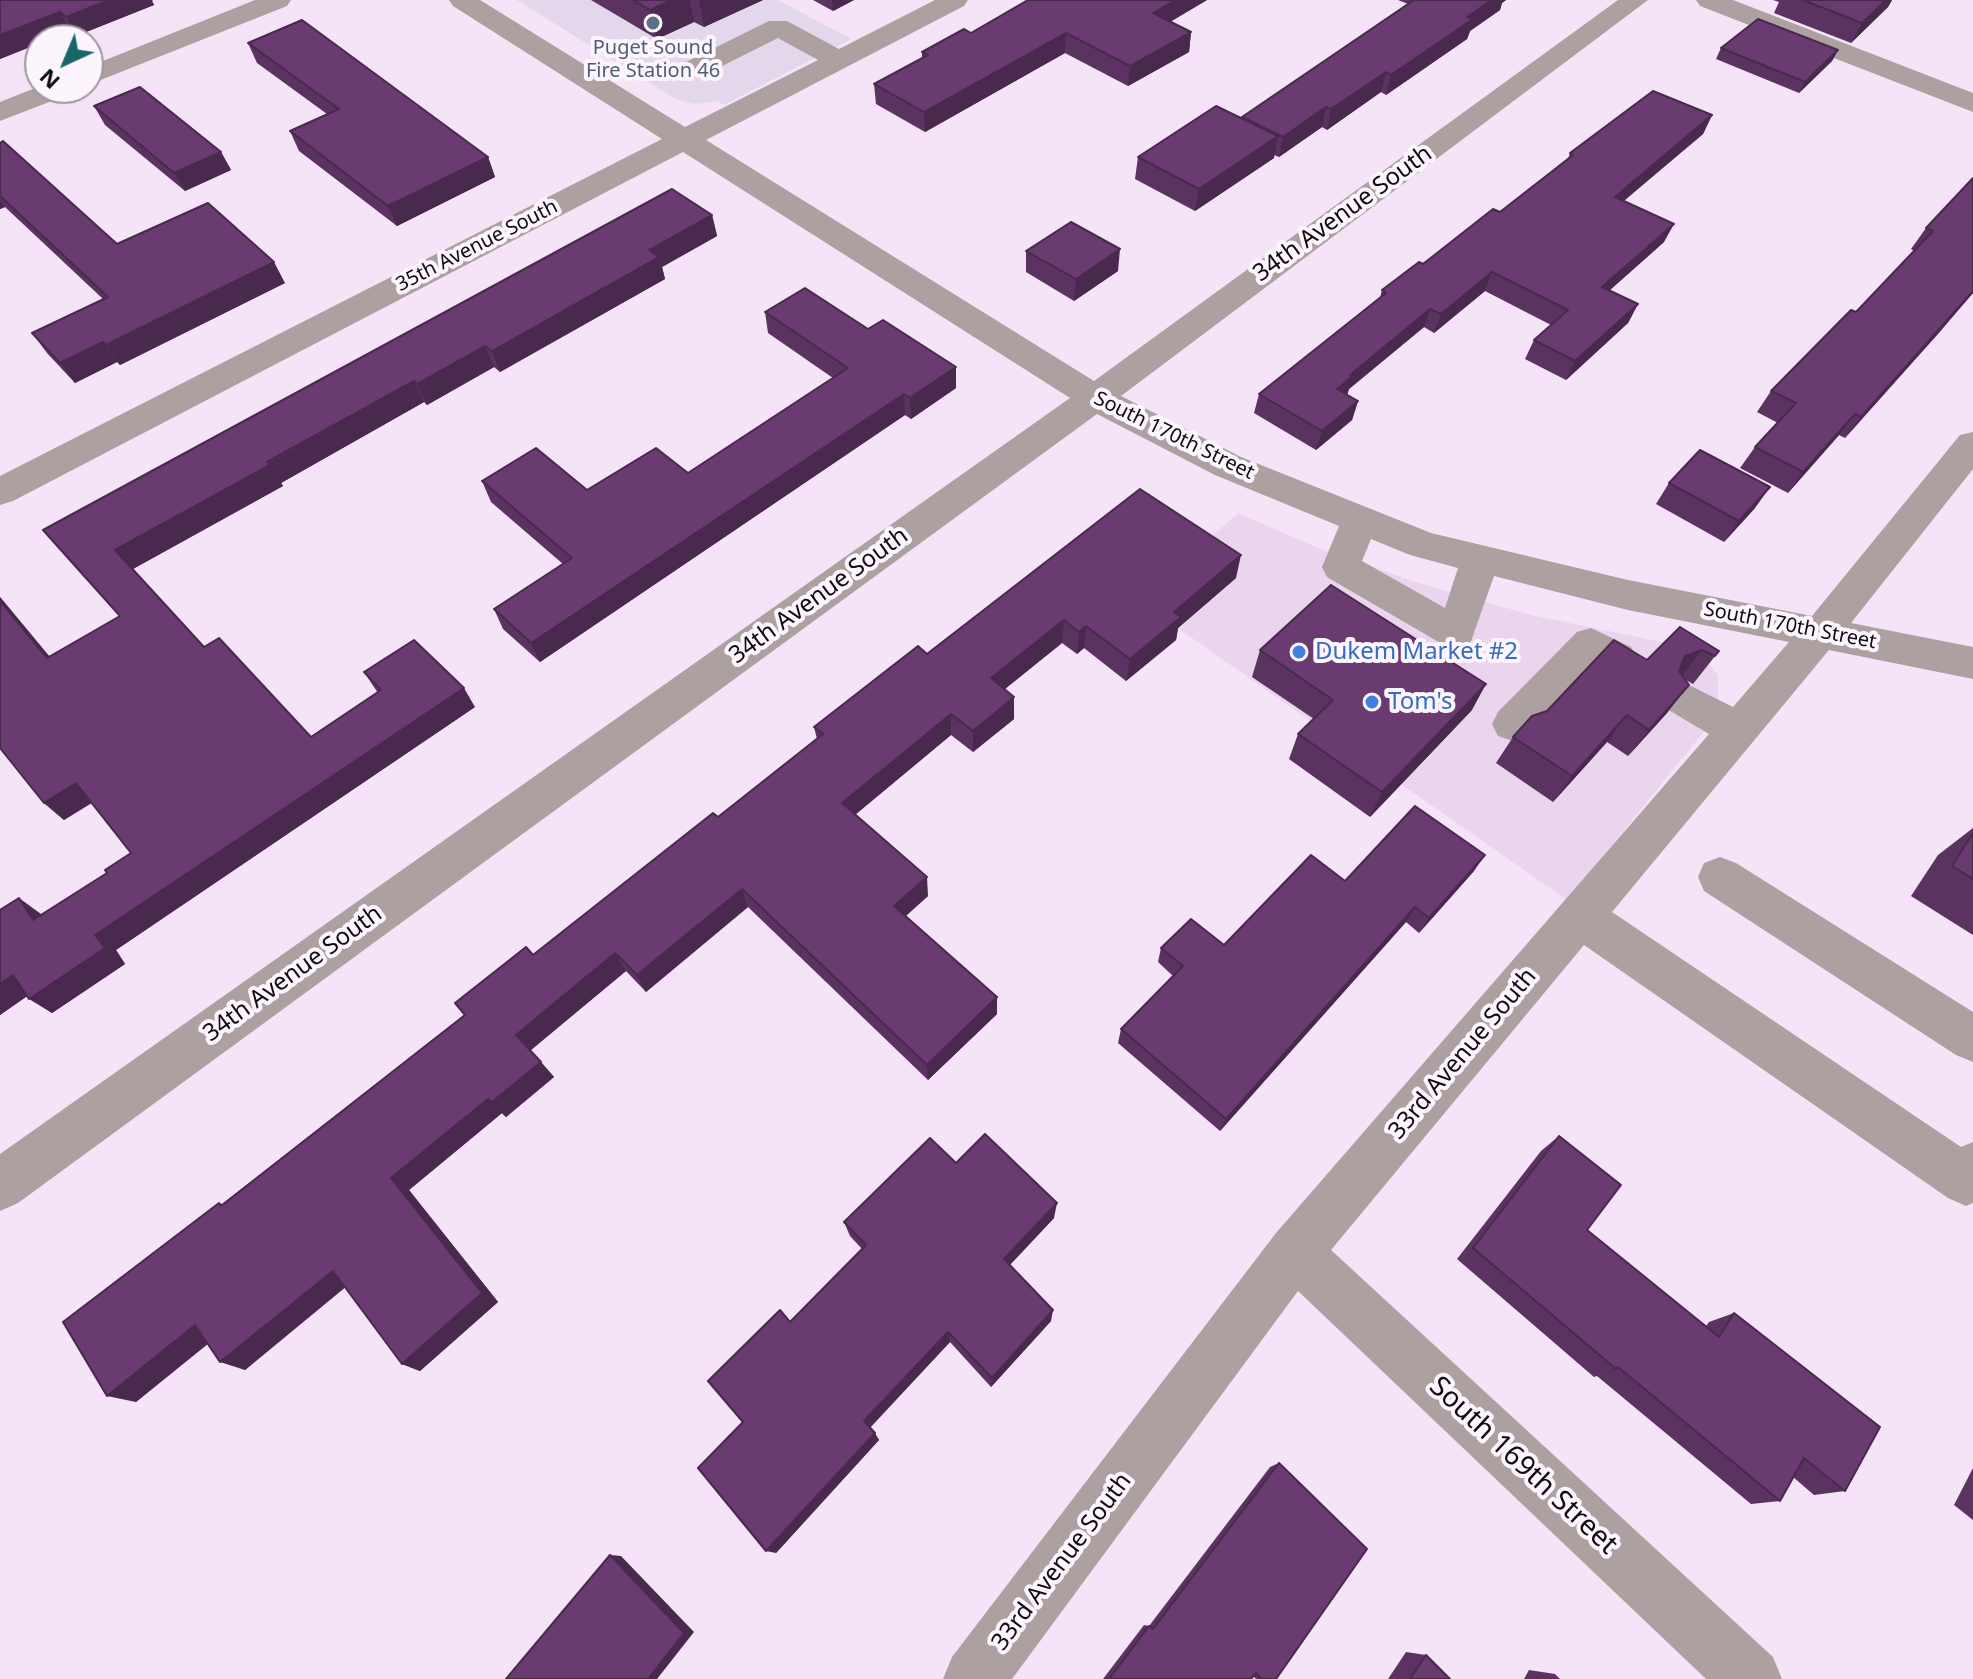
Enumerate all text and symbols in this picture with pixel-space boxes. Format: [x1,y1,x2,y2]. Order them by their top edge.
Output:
marker: Puget Sound Fire Station 46 [644,14,662,32]
north arrow [24,24,104,104]
place label: Puget Sound Fire Station 46 [586,36,720,83]
text: N [32,63,66,97]
street label: 34th Avenue South [1248,140,1438,288]
street label: 35th Avenue South [392,195,562,297]
street label: South 170th Street [1090,387,1258,485]
street label: 34th Avenue South [724,522,914,670]
street label: South 170th Street [1702,598,1878,654]
place label: Dukem Market #2 [1315,638,1518,666]
marker: Dukem Market #2 [1290,643,1308,661]
place label: Tom's [1388,688,1453,716]
marker: Tom's [1363,693,1381,711]
street label: 34th Avenue South [198,900,388,1048]
street label: 33rd Avenue South [1383,963,1543,1145]
street label: South 169th Street [1422,1370,1624,1562]
street label: 33rd Avenue South [986,1468,1138,1656]

